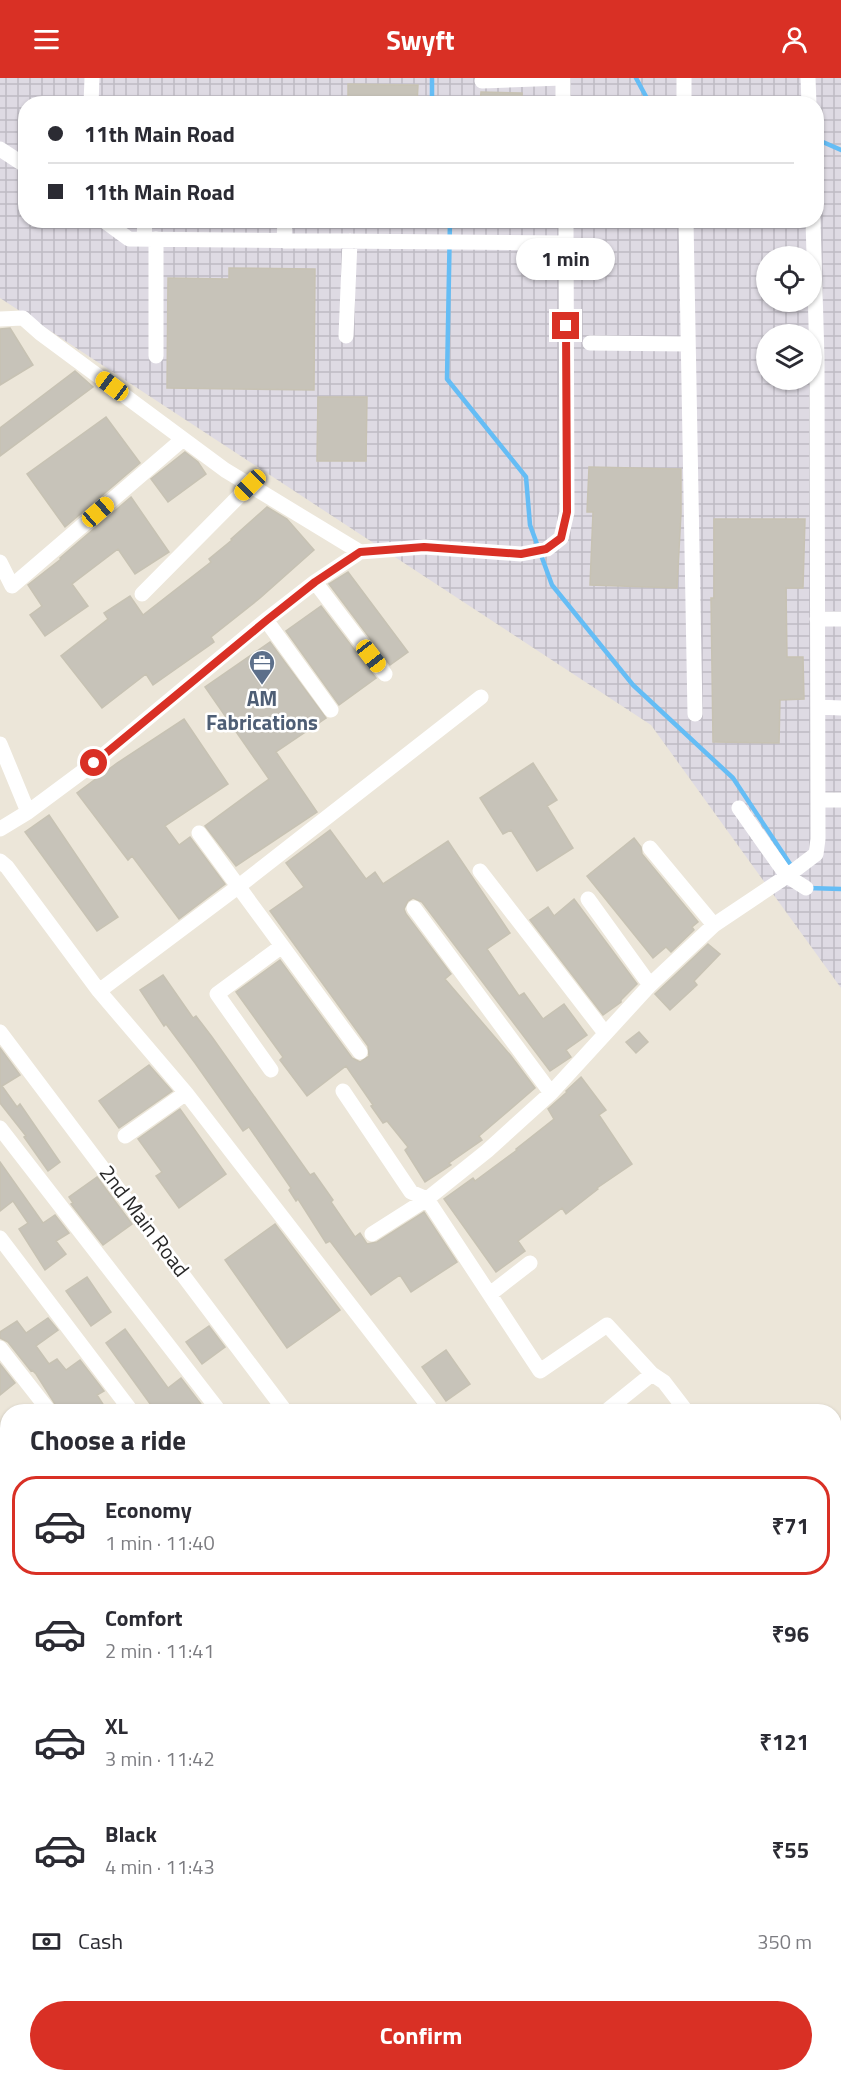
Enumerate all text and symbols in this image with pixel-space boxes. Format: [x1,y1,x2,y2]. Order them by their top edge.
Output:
text: Swyft [386,19,455,60]
icon: menu [30,23,63,56]
icon: person [778,23,811,56]
text: 11th Main Road [84,117,235,151]
text: 11th Main Road [84,175,235,209]
callout: 1 min [516,239,616,281]
text: 1 min [541,243,590,274]
map controls [756,246,822,390]
button: locate [756,246,822,312]
route end [552,312,579,339]
button: layers [756,324,822,390]
car [92,368,132,404]
car [231,466,269,504]
car [79,493,117,531]
car [353,636,389,676]
office icon: AM Fabrications [247,648,277,686]
place label: AM Fabrications [206,682,318,738]
route start [80,749,107,776]
street label: 2nd Main Road [92,1158,198,1283]
text: Choose a ride [30,1419,186,1460]
text: Economy [105,1493,192,1527]
icon: car [33,1499,87,1553]
text: ₹71 [772,1509,809,1543]
text: 1 min · 11:40 [105,1527,215,1558]
text: Comfort [105,1601,183,1635]
icon: car [33,1607,87,1661]
text: ₹96 [772,1617,809,1651]
text: 2 min · 11:41 [105,1635,215,1666]
text: XL [105,1709,128,1743]
icon: car [33,1715,87,1769]
text: ₹121 [759,1725,809,1759]
text: 3 min · 11:42 [105,1743,215,1774]
text: Black [105,1817,157,1851]
icon: car [33,1823,87,1877]
text: ₹55 [772,1833,809,1867]
text: 4 min · 11:43 [105,1851,215,1882]
text: Cash [78,1924,123,1958]
icon: cash [30,1925,63,1958]
text: 350 m [757,1926,812,1957]
button: Confirm [30,2001,812,2070]

